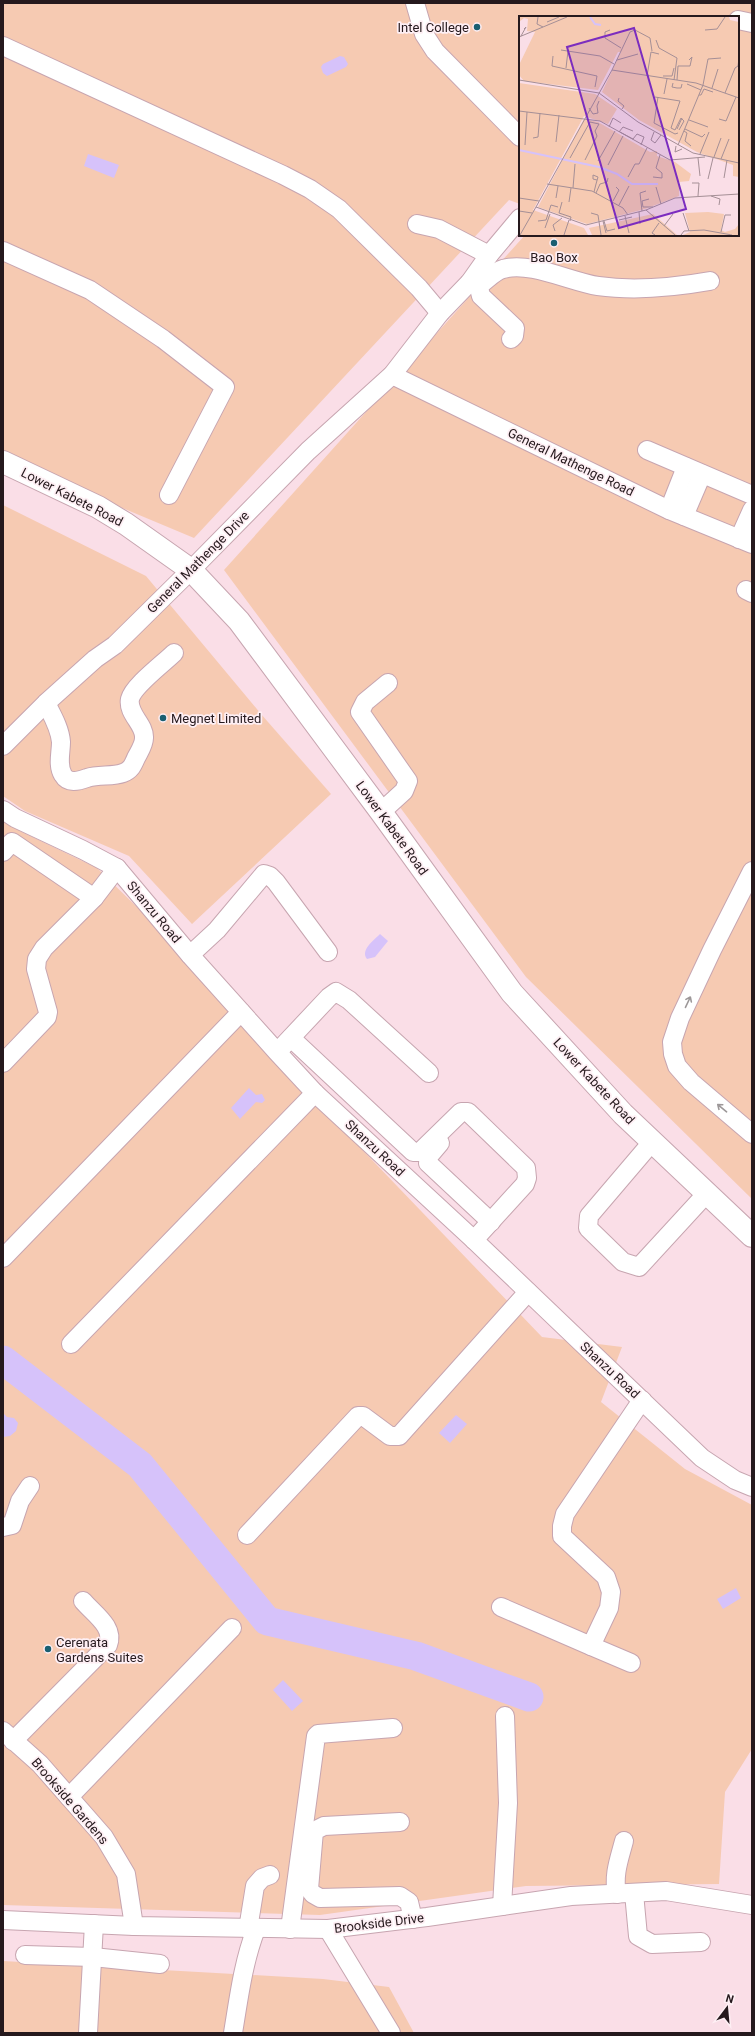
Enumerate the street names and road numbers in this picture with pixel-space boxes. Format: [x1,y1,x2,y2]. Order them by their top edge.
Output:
street label: General Mathenge Road [505,425,637,499]
street label: Lower Kabete Road [19,465,125,529]
street label: General Mathenge Drive [144,508,252,616]
street label: Lower Kabete Road [353,778,431,878]
street label: Shanzu Road [124,878,184,946]
street label: Lower Kabete Road [550,1035,638,1127]
street label: Shanzu Road [342,1117,408,1179]
street label: Shanzu Road [577,1339,643,1401]
street label: Brookside Gardens [28,1755,112,1847]
street label: Brookside Drive [333,1910,425,1936]

